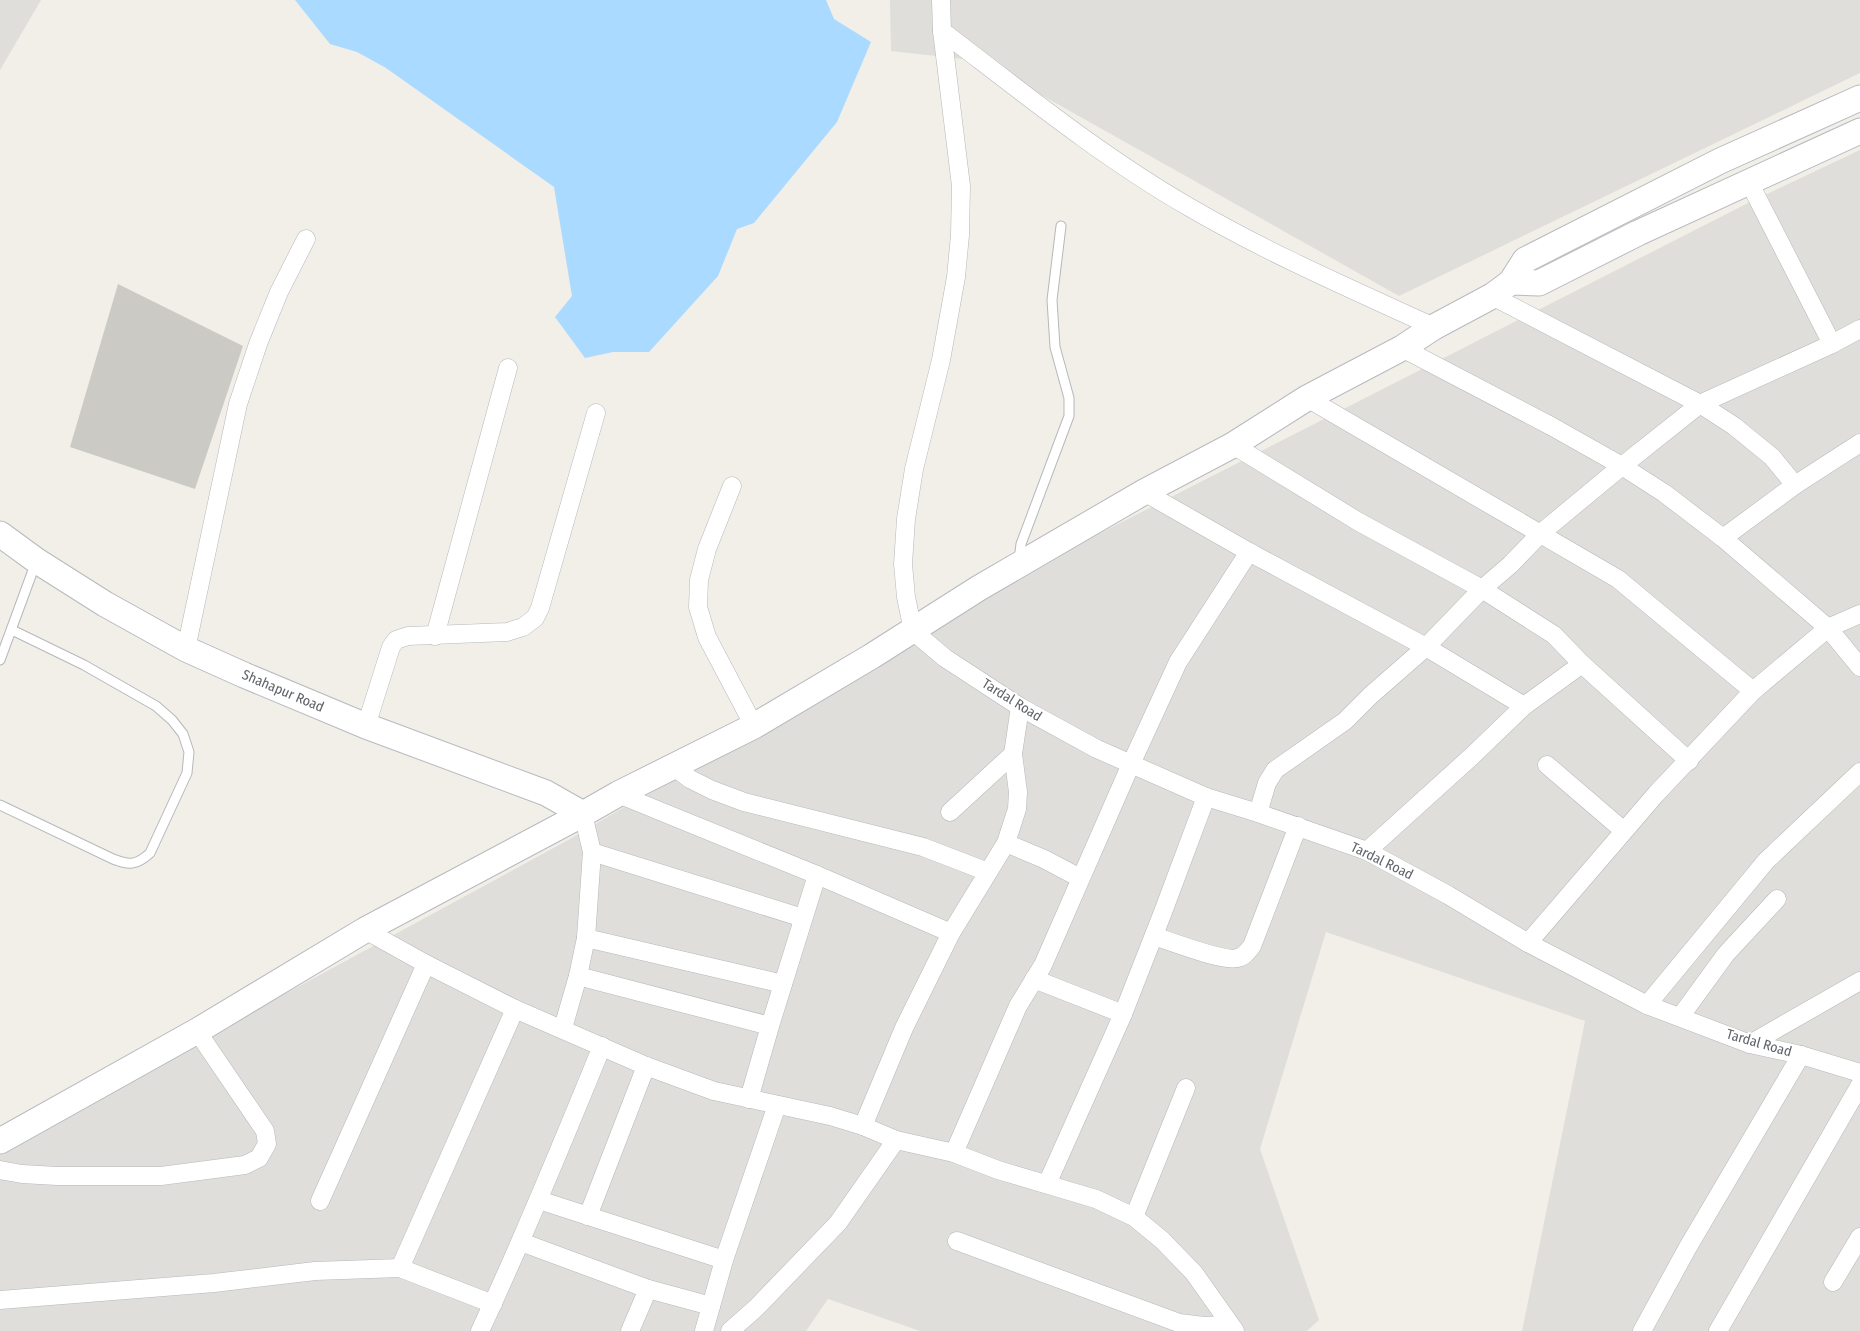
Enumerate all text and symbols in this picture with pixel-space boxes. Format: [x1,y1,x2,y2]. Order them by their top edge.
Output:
street label: Shahapur Road [239,666,327,716]
street label: Tardal Road [979,675,1045,725]
street label: Tardal Road [1348,839,1416,883]
street label: Tardal Road [1724,1026,1794,1060]

